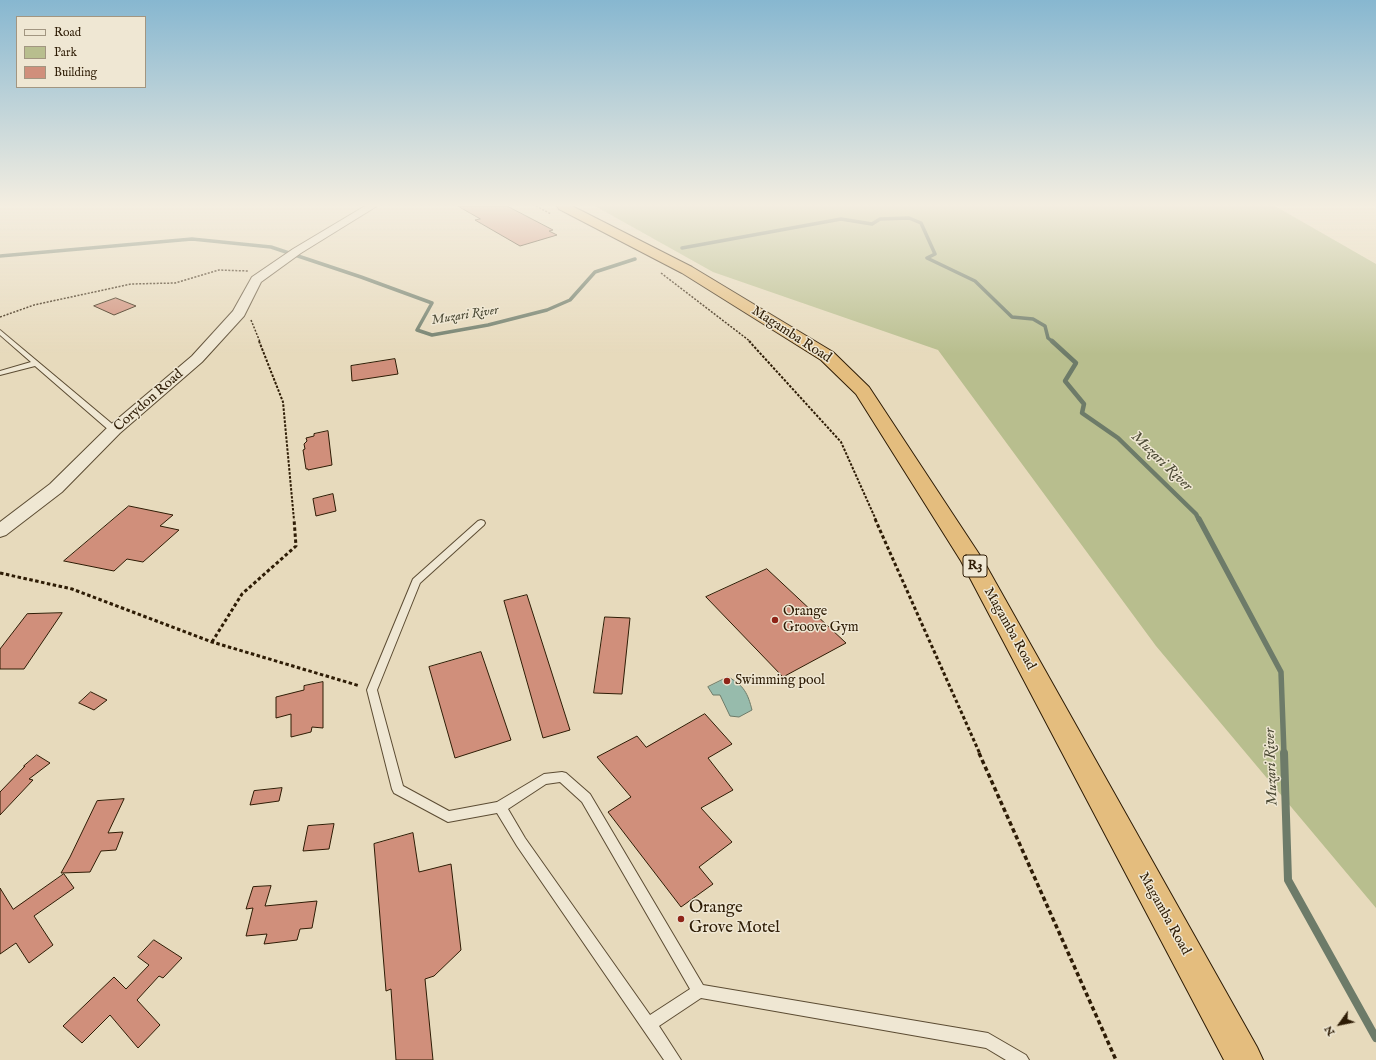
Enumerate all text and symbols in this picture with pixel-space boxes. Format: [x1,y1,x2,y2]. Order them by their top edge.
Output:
legend [16,16,146,88]
text: Road [54,25,81,40]
text: Park [54,45,77,60]
text: Building [54,65,97,80]
water label: Muzari River [430,303,500,329]
street label: Magamba Road [748,303,834,367]
street label: Corydon Road [111,366,187,436]
water label: Muzari River [1127,428,1195,496]
road number: R3 [963,555,987,577]
street label: Magamba Road [979,585,1039,673]
place label: Orange Groove Gym [783,604,859,636]
marker: Orange Groove Gym [770,615,780,625]
place label: Swimming pool [735,673,825,689]
marker: Swimming pool [722,676,732,686]
water label: Muzari River [1262,728,1282,806]
street label: Magamba Road [1134,870,1194,958]
place label: Orange Grove Motel [689,899,780,939]
marker: Orange Grove Motel [676,914,686,924]
north arrow [1320,1004,1360,1044]
text: N [1321,1023,1338,1038]

